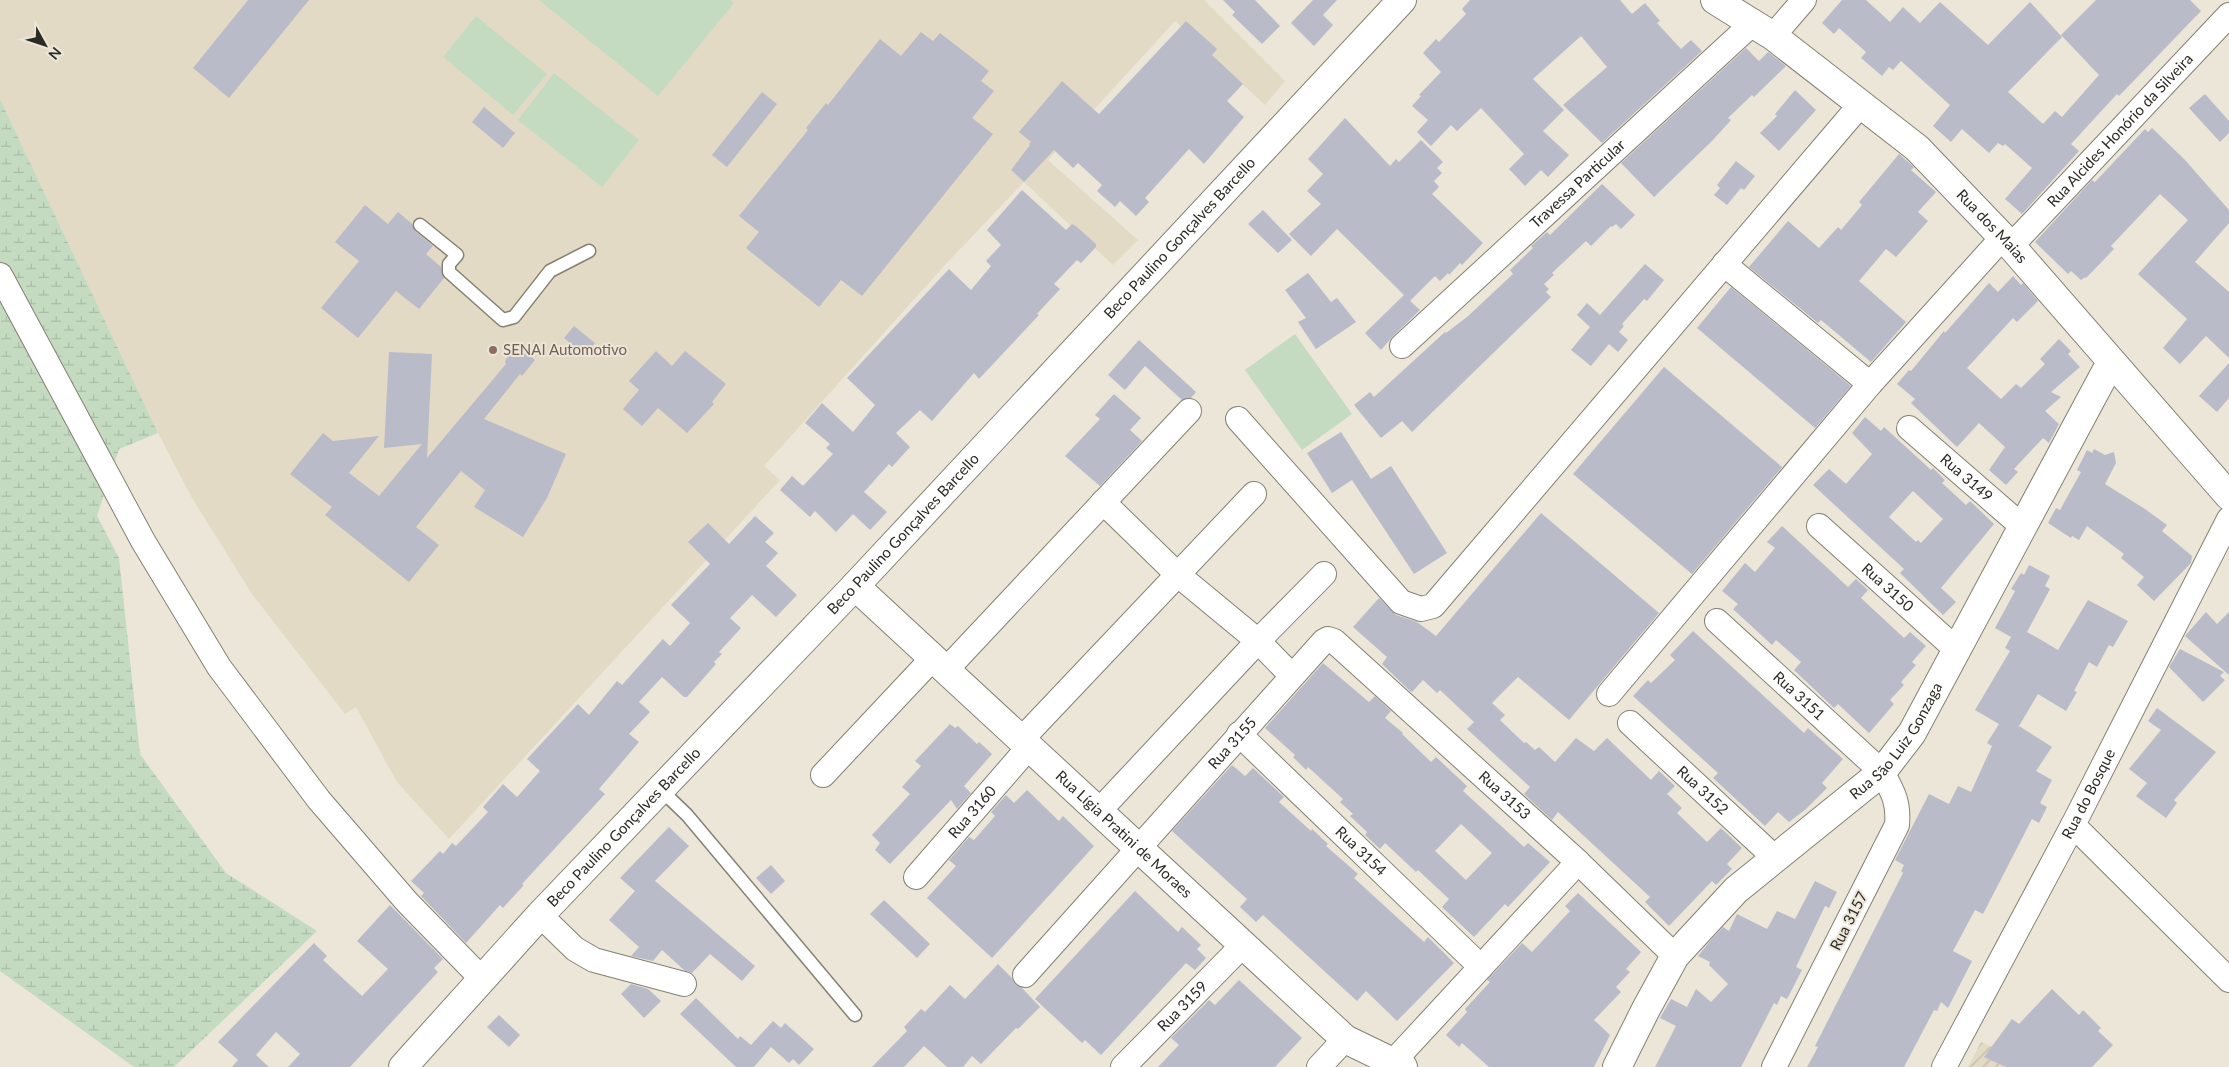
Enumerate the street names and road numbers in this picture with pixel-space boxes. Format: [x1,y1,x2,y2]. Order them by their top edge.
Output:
street label: Rua Alcides Honório da Silveira [2043,49,2196,210]
street label: Travessa Particular [1526,135,1629,232]
street label: Beco Paulino Gonçalves Barcello [1099,153,1259,322]
street label: Rua dos Maias [1953,185,2032,266]
street label: Beco Paulino Gonçalves Barcello [823,449,982,618]
street label: Rua 3149 [1937,449,1997,505]
street label: Rua 3150 [1858,559,1918,615]
street label: Rua 3151 [1770,667,1829,723]
street label: Rua São Luiz Gonzaga [1846,679,1945,803]
street label: Rua 3155 [1204,713,1260,772]
street label: Beco Paulino Gonçalves Barcello [543,743,704,910]
street label: Rua do Bosque [2057,745,2118,842]
street label: Rua 3152 [1674,761,1733,818]
street label: Rua Lígia Pratini de Moraes [1053,766,1196,901]
street label: Rua 3153 [1475,767,1535,823]
street label: Rua 3160 [944,781,1000,841]
street label: Rua 3154 [1332,822,1391,879]
street label: Rua 3157 [1826,888,1871,953]
street label: Rua 3159 [1153,977,1211,1035]

